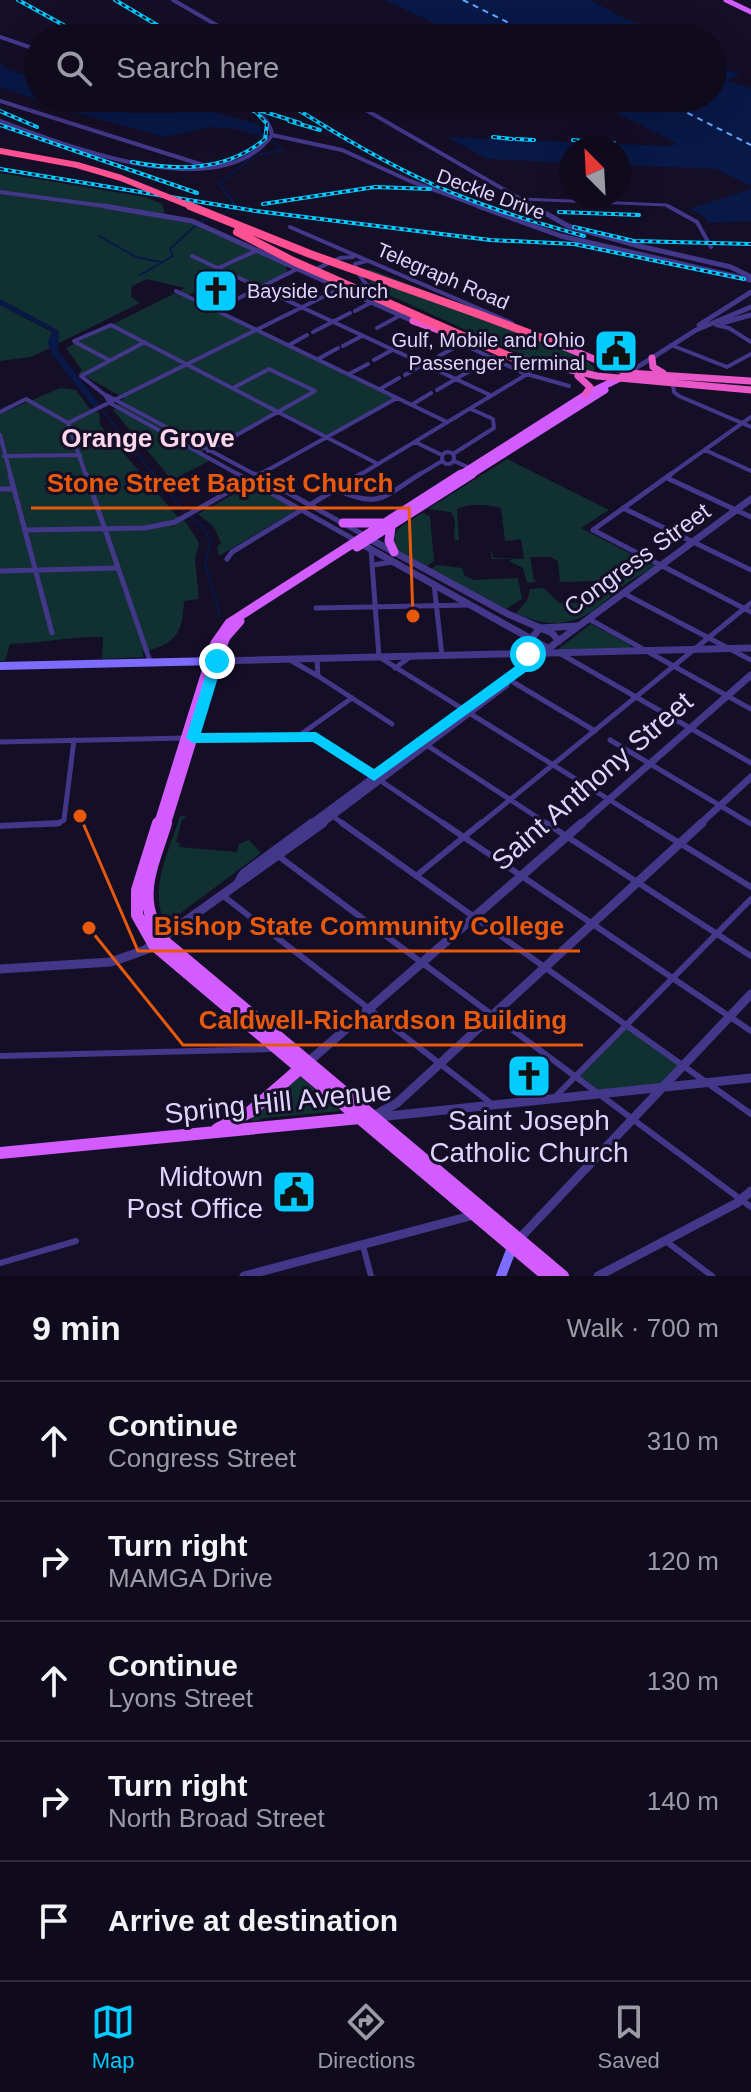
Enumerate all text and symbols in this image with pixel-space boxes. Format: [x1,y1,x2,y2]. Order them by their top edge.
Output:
search box [24,24,727,112]
icon: search [52,46,96,90]
text: Search here [116,51,279,84]
north arrow [559,136,631,208]
street label: Deckle Drive [434,164,548,224]
street label: Telegraph Road [374,238,512,314]
church icon: Bayside Church [192,267,240,315]
place label: Bayside Church [247,280,388,302]
public building icon: Gulf, Mobile and Ohio Passenger Terminal [592,327,640,375]
place label: Gulf, Mobile and Ohio Passenger Terminal [392,329,585,374]
district label: Orange Grove [61,423,235,453]
callout: Stone Street Baptist Church [31,458,409,508]
text: Stone Street Baptist Church [47,468,393,498]
street label: Congress Street [559,497,715,621]
route start [510,636,546,672]
route end [199,643,235,679]
street label: Saint Anthony Street [485,685,699,876]
callout: Bishop State Community College [138,901,580,951]
text: Bishop State Community College [154,911,564,941]
callout: Caldwell-Richardson Building [183,995,583,1045]
text: Caldwell-Richardson Building [199,1005,567,1035]
church icon: Saint Joseph Catholic Church [505,1052,553,1100]
street label: Spring Hill Avenue [163,1075,393,1129]
place label: Saint Joseph Catholic Church [429,1105,629,1168]
place label: Midtown Post Office [127,1161,263,1224]
public building icon: Midtown Post Office [270,1168,318,1216]
text: 9 min [32,1309,121,1347]
text: Walk · 700 m [567,1313,719,1343]
text: Continue [108,1409,238,1442]
icon: ahead [32,1419,76,1463]
text: 310 m [647,1426,719,1456]
text: Congress Street [108,1443,296,1473]
text: Turn right [108,1529,247,1562]
icon: right [32,1539,76,1583]
text: 120 m [647,1546,719,1576]
text: MAMGA Drive [108,1563,273,1593]
text: Continue [108,1649,238,1682]
icon: ahead [32,1659,76,1703]
text: 130 m [647,1666,719,1696]
text: Lyons Street [108,1683,253,1713]
text: Turn right [108,1769,247,1802]
icon: right [32,1779,76,1823]
text: 140 m [647,1786,719,1816]
text: North Broad Street [108,1803,325,1833]
icon: arrive [32,1899,76,1943]
text: Arrive at destination [108,1904,398,1937]
tab: Map [91,2000,135,2074]
tab: Directions [317,2000,415,2074]
tab: Saved [597,2000,660,2074]

